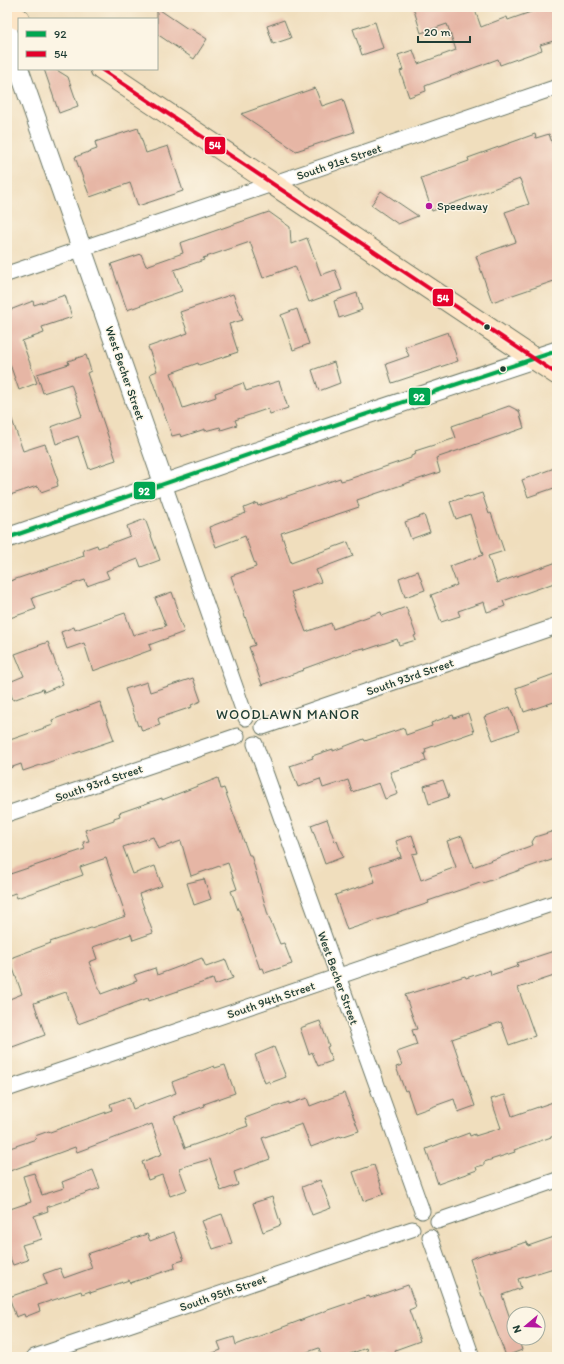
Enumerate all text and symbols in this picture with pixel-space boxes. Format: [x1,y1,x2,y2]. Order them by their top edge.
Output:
legend [18,18,158,70]
scale bar [418,18,470,44]
text: 20 m [424,25,451,39]
text: 92 [54,27,67,41]
text: 54 [54,47,68,61]
line badge: 54 [204,136,226,155]
text: 54 [209,139,222,152]
street label: South 91st Street [295,141,384,183]
place label: Speedway [437,199,488,213]
marker: Speedway [424,201,434,211]
line badge: 54 [432,288,454,307]
text: 54 [437,292,450,305]
unlabelled marker [482,322,492,332]
street label: West Becher Street [102,324,148,422]
unlabelled marker [498,364,508,374]
line badge: 92 [408,387,431,406]
text: 92 [413,391,425,404]
line badge: 92 [133,481,156,500]
text: 92 [138,485,150,498]
street label: South 93rd Street [364,655,456,699]
district label: WOODLAWN MANOR [216,706,360,723]
street label: South 93rd Street [53,761,145,805]
street label: West Becher Street [315,929,362,1027]
street label: South 94th Street [225,978,317,1022]
street label: South 95th Street [178,1271,269,1314]
north arrow [506,1306,546,1346]
text: N [510,1323,524,1335]

